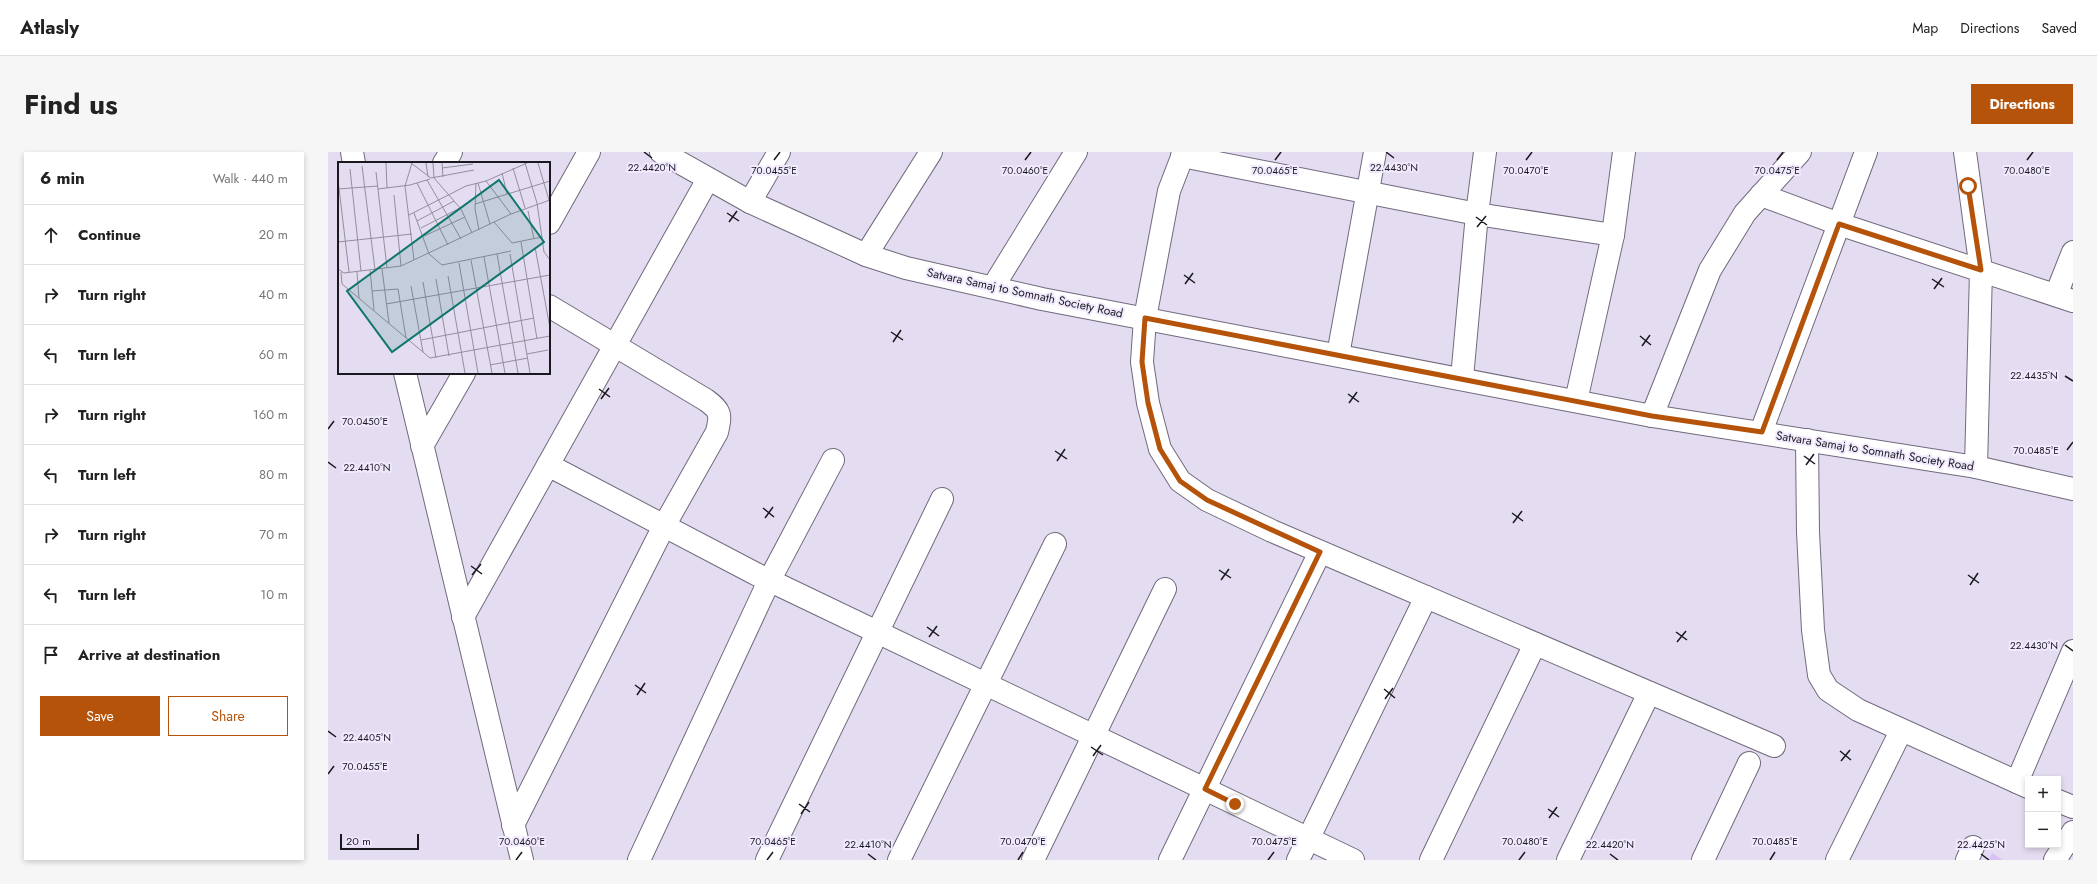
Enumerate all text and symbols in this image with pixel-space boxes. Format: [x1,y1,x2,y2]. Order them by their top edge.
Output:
text: Atlasly [20,14,79,41]
text: Map [1912,18,1938,38]
text: Directions [1960,18,2020,38]
text: Saved [2042,18,2077,38]
text: Find us [24,84,118,125]
button: Directions [1971,84,2073,124]
text: 22.4420°N [628,160,676,175]
text: 22.4430°N [1370,160,1418,175]
inset map [338,162,550,374]
text: 70.0455°E [751,163,797,178]
text: 70.0460°E [1002,163,1048,178]
text: 70.0465°E [1252,163,1298,178]
text: 70.0470°E [1503,163,1549,178]
text: 70.0475°E [1754,163,1800,178]
text: 70.0480°E [2004,163,2050,178]
text: 6 min [40,166,85,190]
text: Walk · 440 m [213,169,288,188]
route start [1959,177,1977,195]
icon: ahead [40,224,62,246]
text: Continue [78,224,141,246]
text: 20 m [259,225,288,244]
street label: Satvara Samaj to Somnath Society Road [925,263,1125,323]
icon: right [40,284,62,306]
text: Turn right [78,284,146,306]
text: 40 m [259,285,288,304]
icon: left [40,344,62,366]
text: Turn left [78,344,136,366]
text: 60 m [259,345,288,364]
text: 22.4435°N [2010,368,2058,383]
icon: right [40,404,62,426]
text: Turn right [78,404,146,426]
text: 160 m [253,405,288,424]
text: 70.0450°E [342,414,388,429]
street label: Satvara Samaj to Somnath Society Road [1775,426,1975,476]
text: 70.0485°E [2013,443,2059,458]
text: 22.4410°N [343,460,391,475]
icon: left [40,464,62,486]
text: Turn left [78,464,136,486]
text: 80 m [259,465,288,484]
icon: right [40,524,62,546]
text: Turn right [78,524,146,546]
text: 70 m [259,525,288,544]
icon: left [40,584,62,606]
text: Turn left [78,584,136,606]
text: 10 m [260,585,288,604]
text: 22.4430°N [2010,638,2058,653]
icon: arrive [40,644,62,666]
text: Arrive at destination [78,644,220,666]
button: Save [40,696,160,736]
button: Share [168,696,288,736]
text: 22.4405°N [343,730,391,745]
text: 70.0455°E [342,759,388,774]
map controls [2025,776,2061,848]
button: + [2025,776,2061,812]
route end [1226,795,1244,813]
button: − [2025,812,2061,848]
scale bar [340,832,419,851]
text: 20 m [346,833,371,849]
text: 70.0460°E [499,834,545,849]
text: 70.0465°E [750,834,796,849]
text: 70.0470°E [1000,834,1046,849]
text: 70.0475°E [1251,834,1297,849]
text: 70.0480°E [1502,834,1548,849]
text: 70.0485°E [1752,834,1798,849]
text: 22.4410°N [844,837,892,852]
text: 22.4420°N [1586,837,1634,852]
text: 22.4425°N [1957,837,2005,852]

